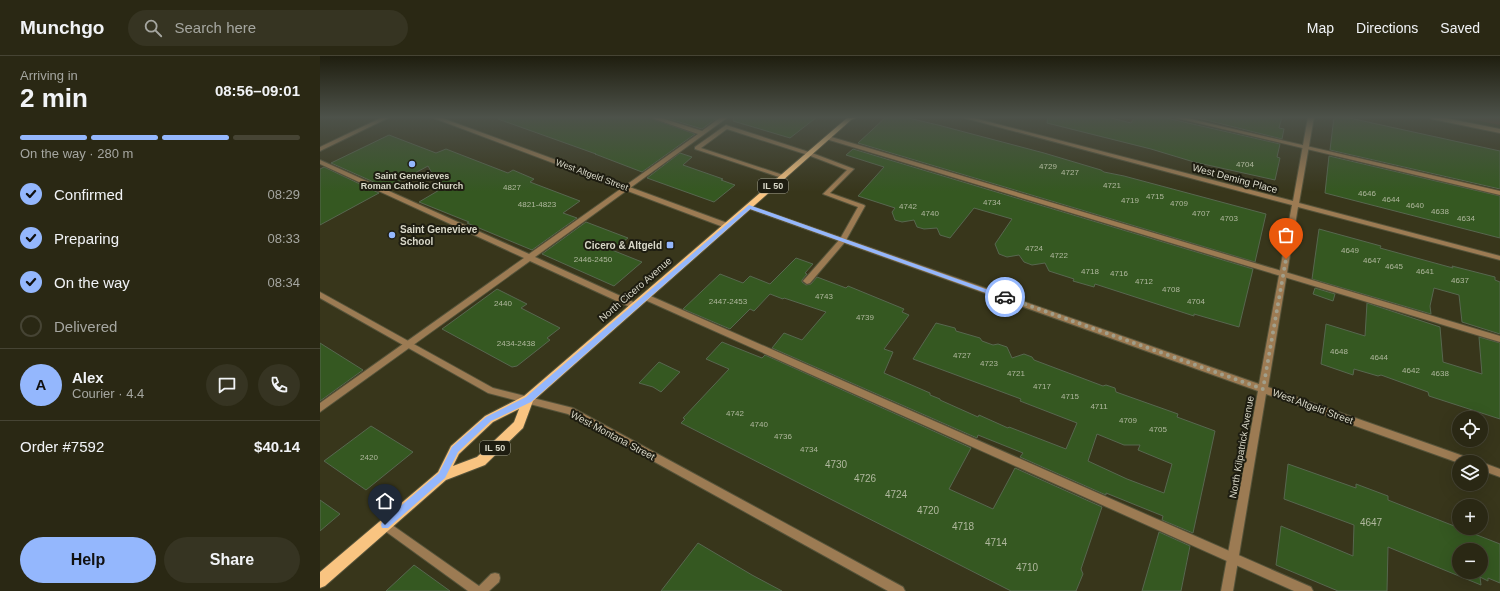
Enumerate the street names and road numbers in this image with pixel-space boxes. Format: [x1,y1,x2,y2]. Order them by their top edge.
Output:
street label: West Altgeld Street [554,157,630,193]
street label: West Deming Place [1191,162,1279,195]
road number: IL 50 [758,179,788,193]
street label: North Cicero Avenue [597,255,674,324]
street label: West Altgeld Street [1271,387,1355,426]
street label: North Kilpatrick Avenue [1227,395,1256,499]
street label: West Montana Street [569,409,657,462]
road number: IL 50 [480,441,510,455]

